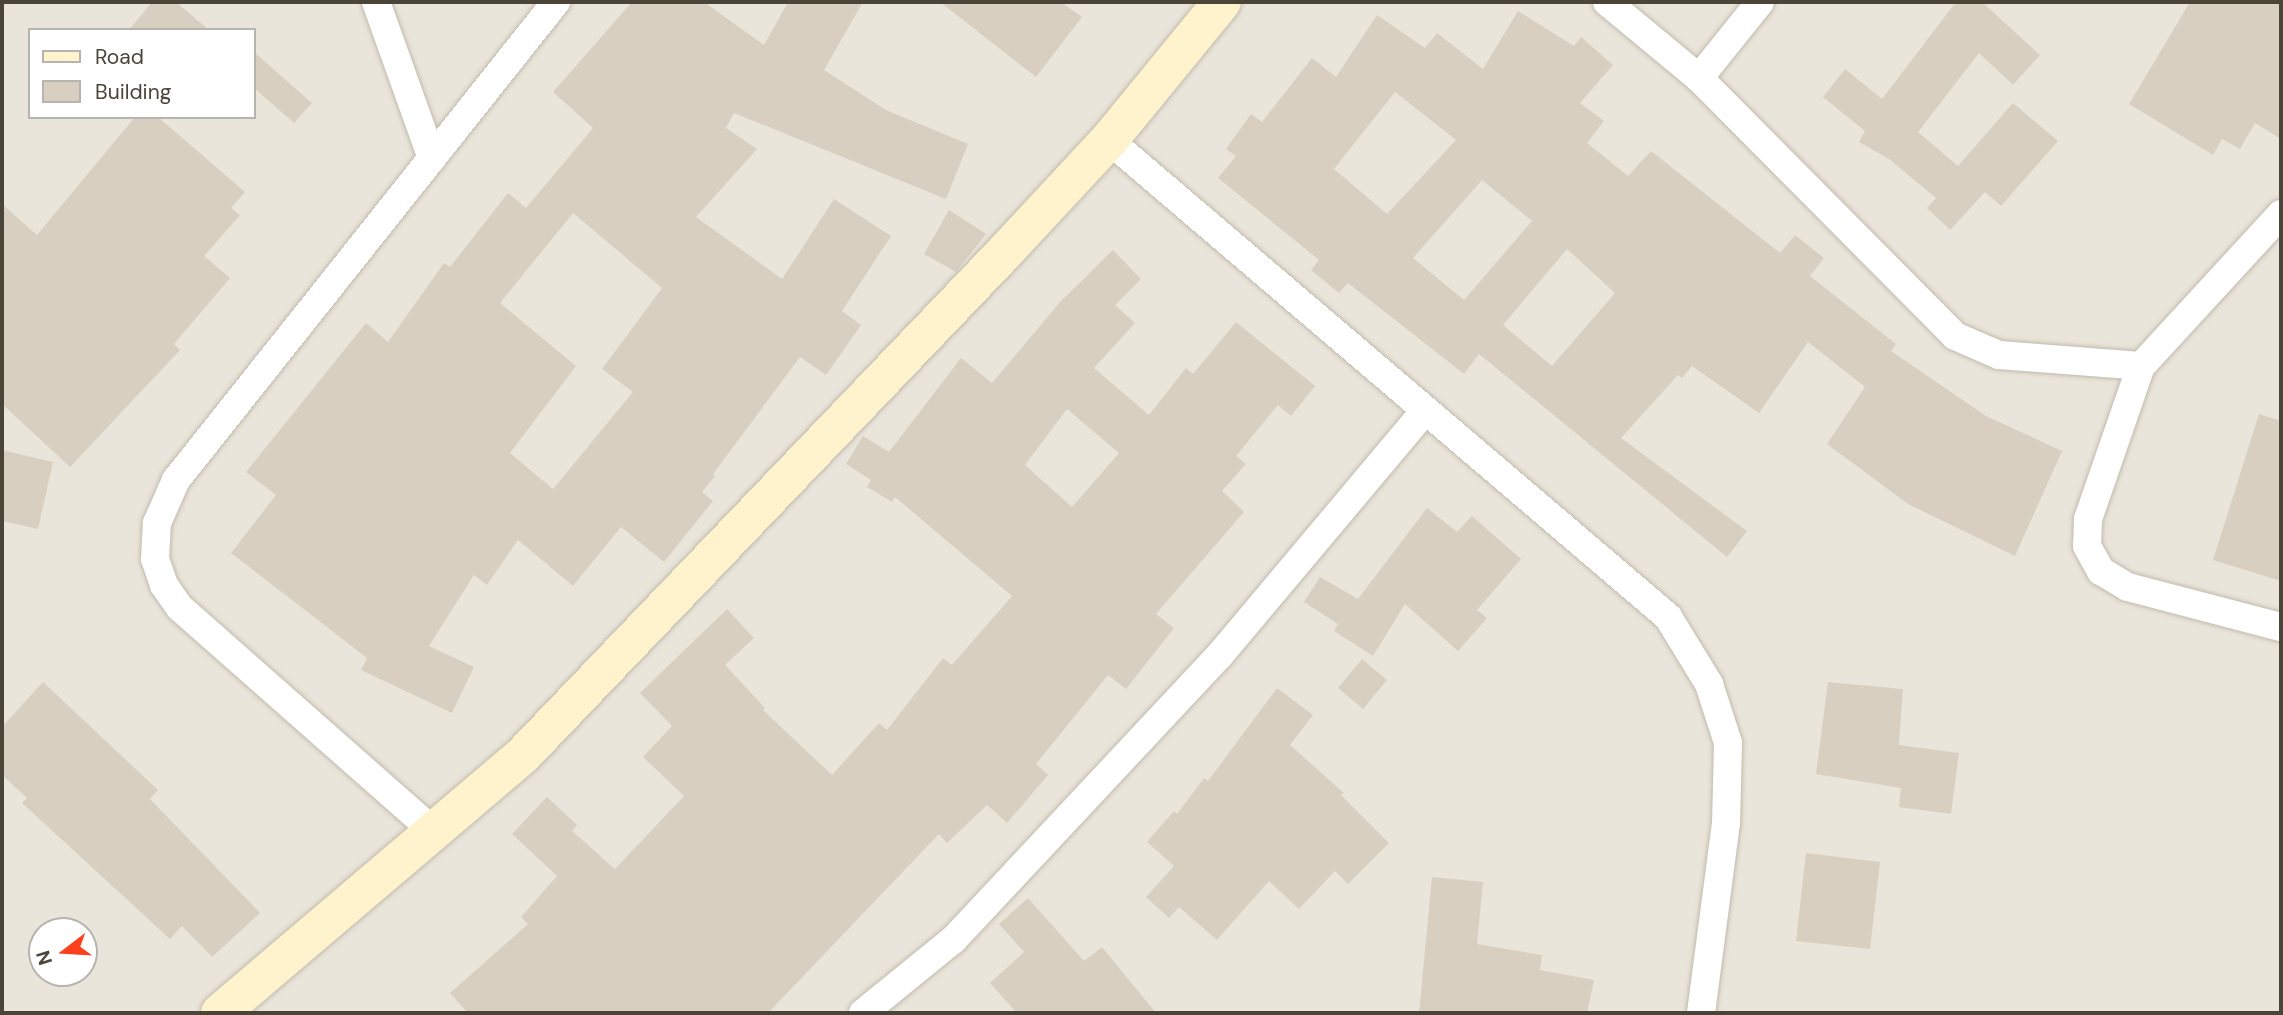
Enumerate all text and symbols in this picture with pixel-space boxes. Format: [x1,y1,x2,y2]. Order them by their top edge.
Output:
legend [28,28,256,119]
text: Road [95,43,144,71]
text: Building [95,78,171,106]
north arrow [28,917,98,987]
text: N [30,947,58,968]

